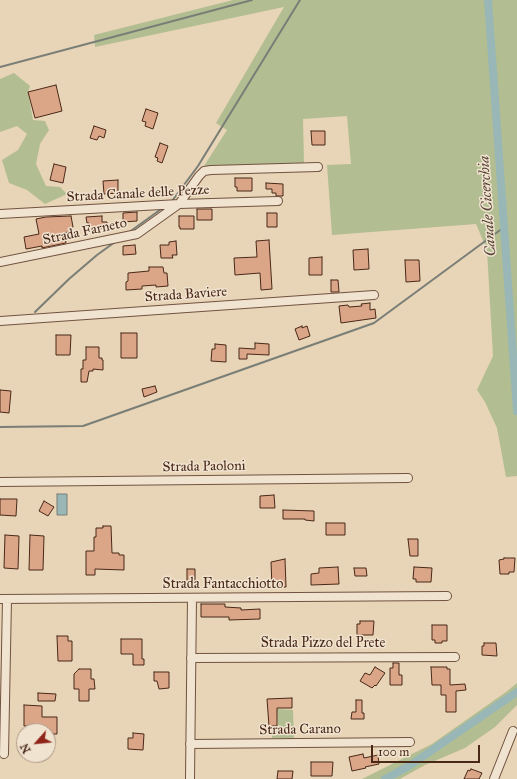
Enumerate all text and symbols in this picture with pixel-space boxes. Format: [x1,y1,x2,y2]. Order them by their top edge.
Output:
water label: Canale Cicerchia [476,155,500,257]
street label: Strada Canale delle Pezze [66,182,210,206]
street label: Strada Farneto [41,215,129,249]
street label: Strada Baviere [144,284,228,306]
street label: Strada Paoloni [162,458,246,476]
street label: Strada Fantacchiotto [163,577,283,593]
street label: Strada Pizzo del Prete [261,636,385,652]
street label: Strada Carano [259,721,341,739]
north arrow [16,723,56,763]
scale bar [373,737,482,763]
text: N [18,741,34,755]
text: 100 m [378,745,409,759]

